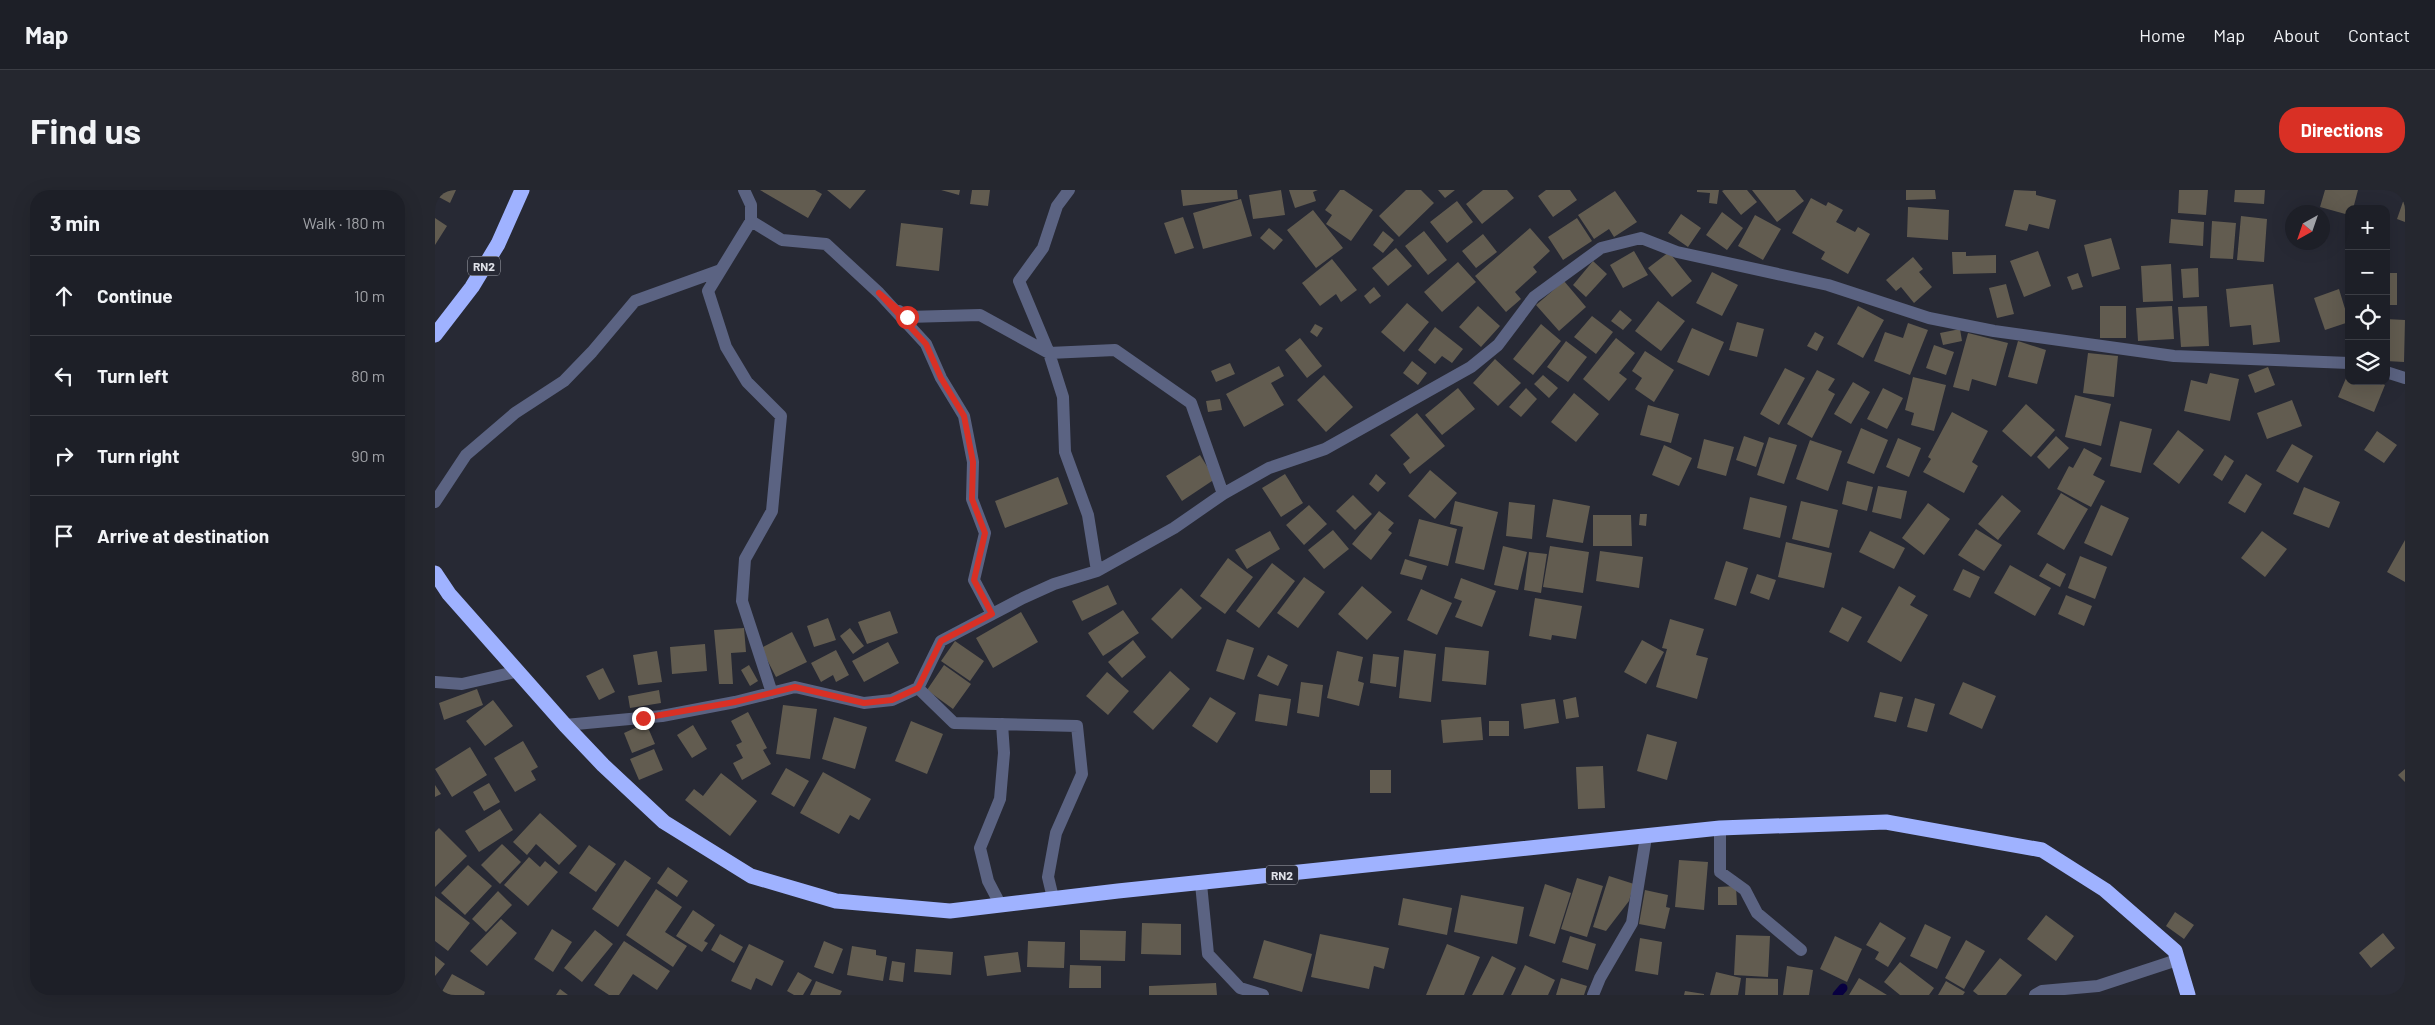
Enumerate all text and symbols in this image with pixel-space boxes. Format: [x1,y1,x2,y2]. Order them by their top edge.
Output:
text: Map [25,20,68,49]
text: Home [2139,24,2185,46]
text: Map [2213,24,2245,46]
text: About [2273,24,2320,46]
text: Contact [2348,24,2410,46]
button: Directions [2279,107,2405,153]
text: Find us [30,109,141,151]
north arrow [2285,205,2330,250]
map controls [2345,205,2390,385]
button: + [2345,205,2390,250]
text: 3 min [50,210,100,235]
text: Walk · 180 m [303,213,385,232]
button: − [2345,250,2390,295]
road number: RN2 [468,256,500,275]
icon: ahead [50,282,78,310]
text: Continue [97,284,173,307]
text: 10 m [354,286,385,305]
button: locate [2345,295,2390,340]
route start [896,306,919,329]
button: layers [2345,340,2390,385]
icon: left [50,362,78,390]
text: Turn left [97,364,168,387]
text: 80 m [351,366,385,385]
icon: right [50,442,78,470]
text: Turn right [97,444,179,467]
text: 90 m [351,446,385,465]
icon: arrive [50,522,78,550]
text: Arrive at destination [97,524,269,547]
route end [632,707,655,730]
road number: RN2 [1266,866,1298,884]

